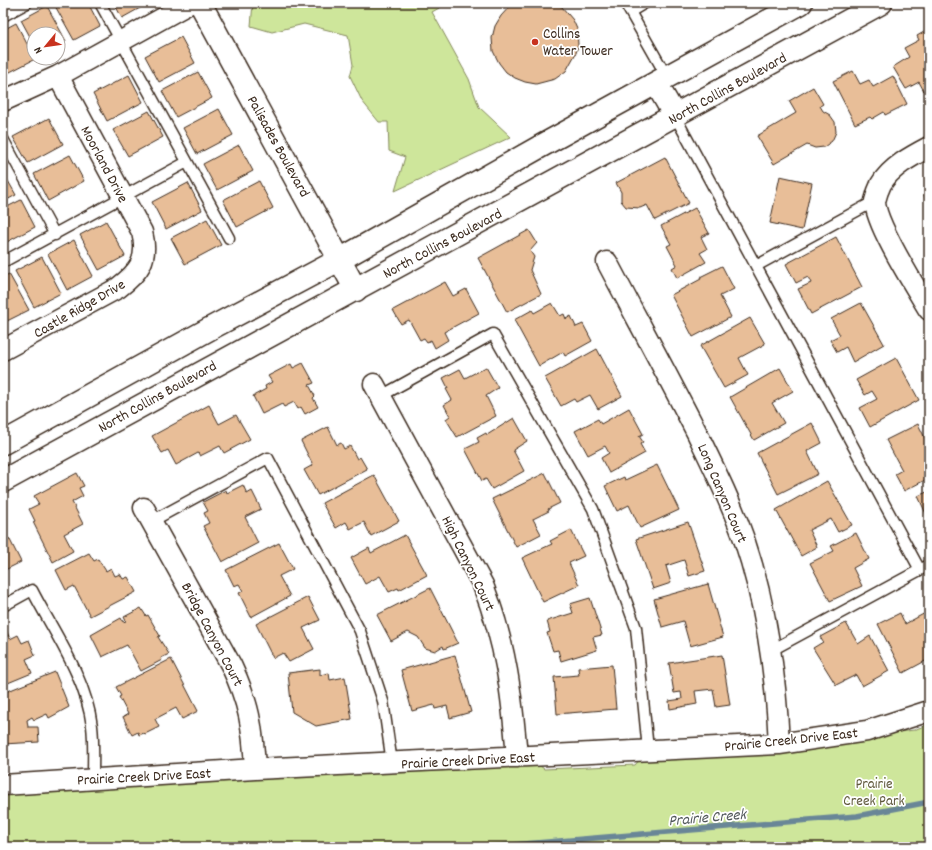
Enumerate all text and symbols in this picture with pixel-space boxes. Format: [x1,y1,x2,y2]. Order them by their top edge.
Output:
place label: Collins Water Tower [543,24,613,63]
north arrow [26,26,66,66]
marker: Collins Water Tower [530,37,540,47]
text: N [30,43,47,56]
street label: North Collins Boulevard [665,48,791,131]
street label: Palisades Boulevard [240,92,314,202]
street label: Moorland Drive [74,122,133,208]
street label: North Collins Boulevard [379,204,507,286]
street label: Castle Ridge Drive [30,274,130,345]
street label: North Collins Boulevard [95,356,221,439]
street label: Long Canyon Court [690,441,752,547]
street label: High Canyon Court [435,513,500,616]
street label: Bridge Canyon Court [174,579,248,691]
street label: Prairie Creek Drive East [723,723,860,759]
street label: Prairie Creek Drive East [400,747,536,776]
street label: Prairie Creek Drive East [76,763,212,792]
park label: Prairie Creek Park [843,774,905,813]
water label: Prairie Creek [668,804,748,833]

